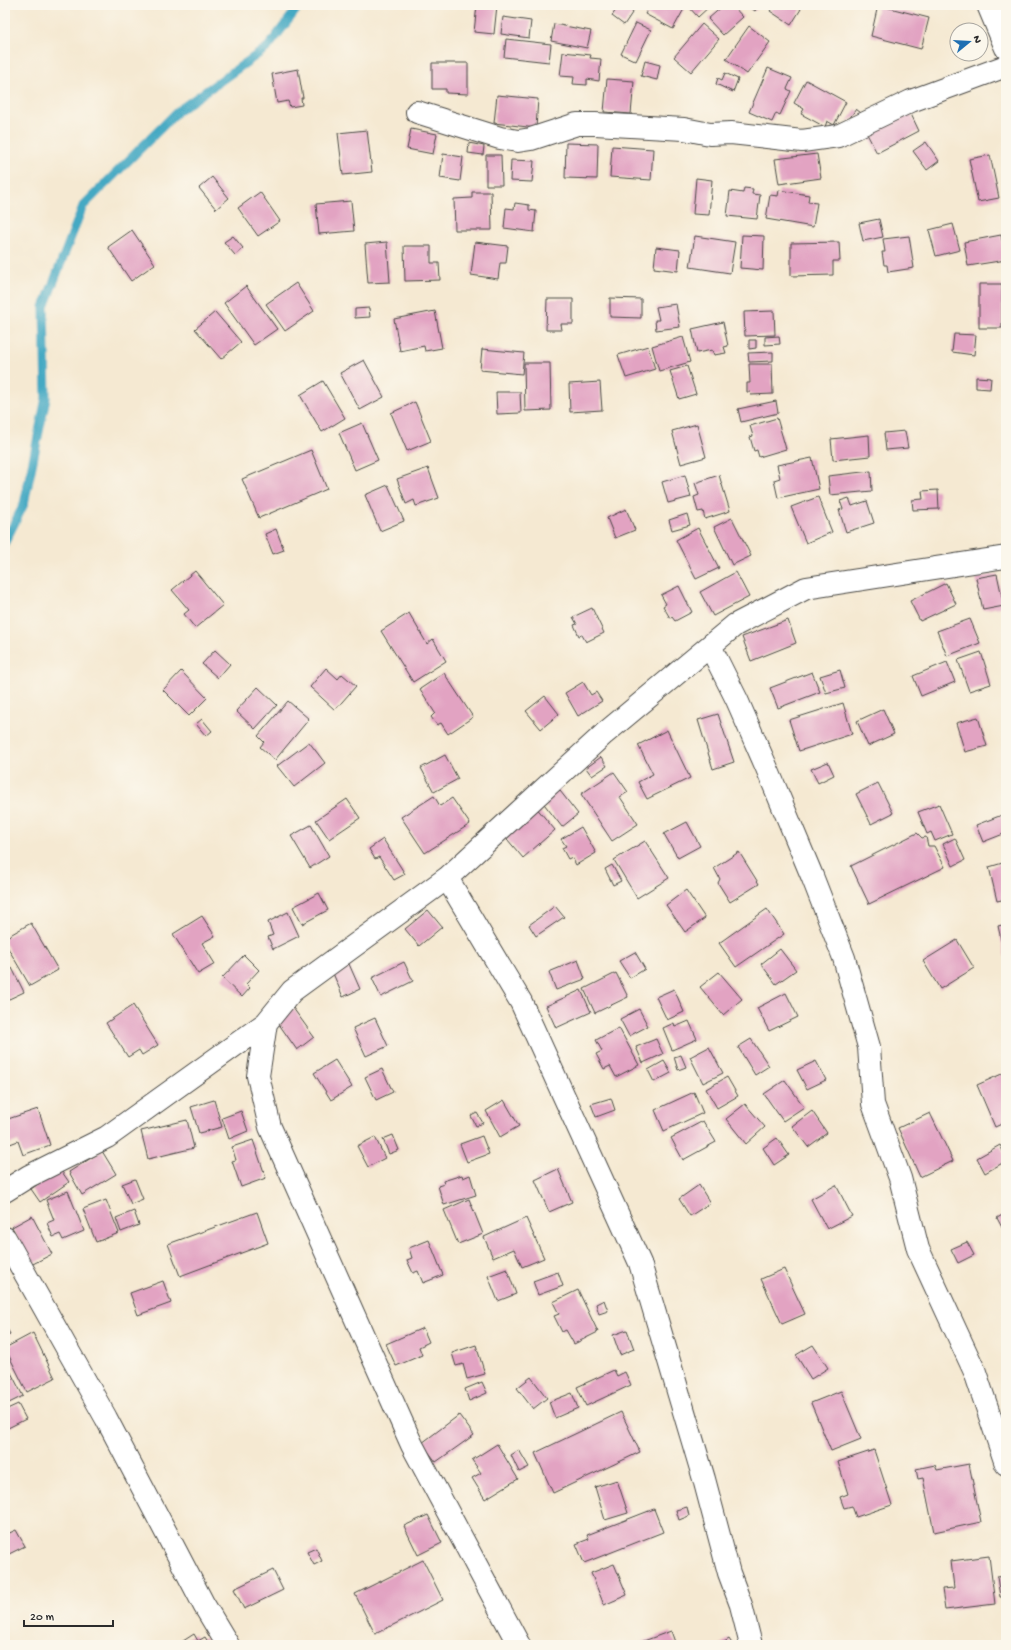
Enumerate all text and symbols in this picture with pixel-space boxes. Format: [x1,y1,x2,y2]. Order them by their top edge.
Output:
north arrow [949,22,989,62]
text: N [970,34,983,45]
scale bar [24,1602,113,1628]
text: 20 m [30,1611,55,1625]

